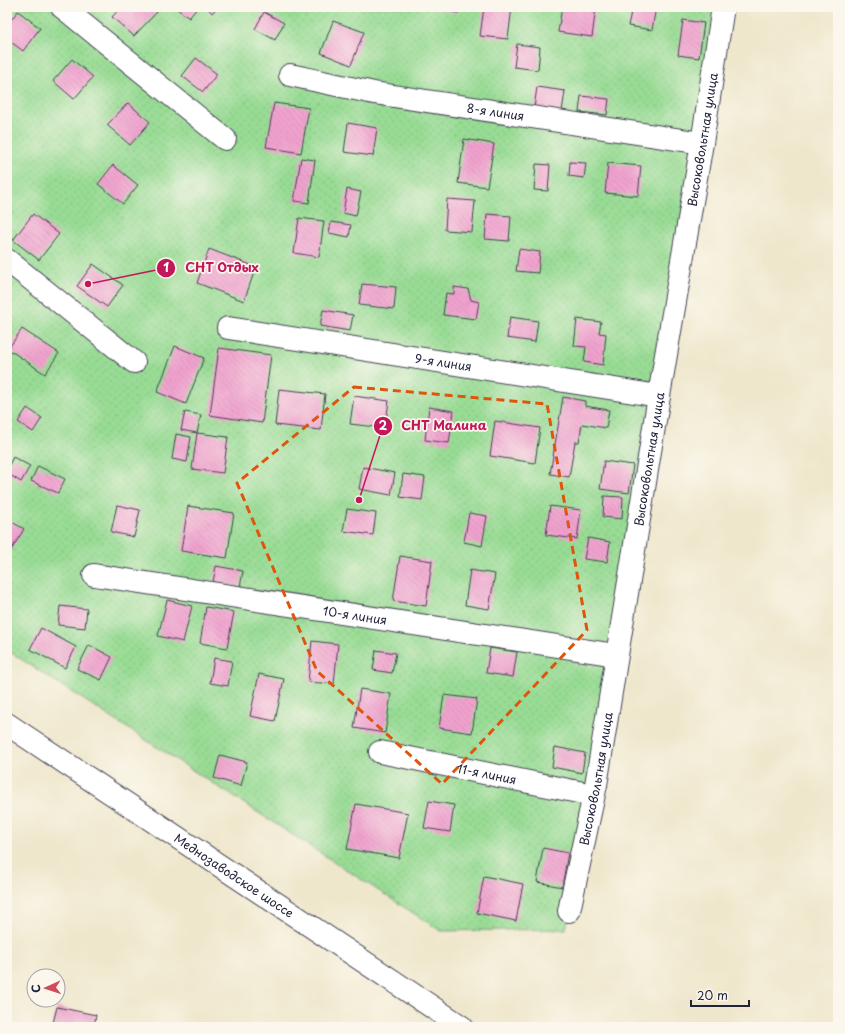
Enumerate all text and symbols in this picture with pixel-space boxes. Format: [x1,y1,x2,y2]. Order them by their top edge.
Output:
street label: Высоковольтная улица [682,71,722,208]
street label: 8-я линия [466,98,526,125]
callout: СНТ Отдых [156,255,267,280]
text: СНТ Отдых [185,257,260,276]
text: 1 [163,258,169,276]
street label: 9-я линия [414,349,473,375]
street label: Высоковольтная улица [629,390,669,527]
callout: СНТ Малина [373,413,495,438]
text: СНТ Малина [401,415,487,434]
text: 2 [379,416,388,434]
street label: 10-я линия [322,601,388,629]
street label: Высоковольтная улица [574,710,617,847]
street label: 11-я линия [455,759,518,788]
street label: Меднозаводское шоссе [171,829,298,922]
north arrow [26,968,66,1008]
scale bar [691,982,749,1008]
text: С [27,984,44,993]
text: 20 m [697,986,728,1004]

